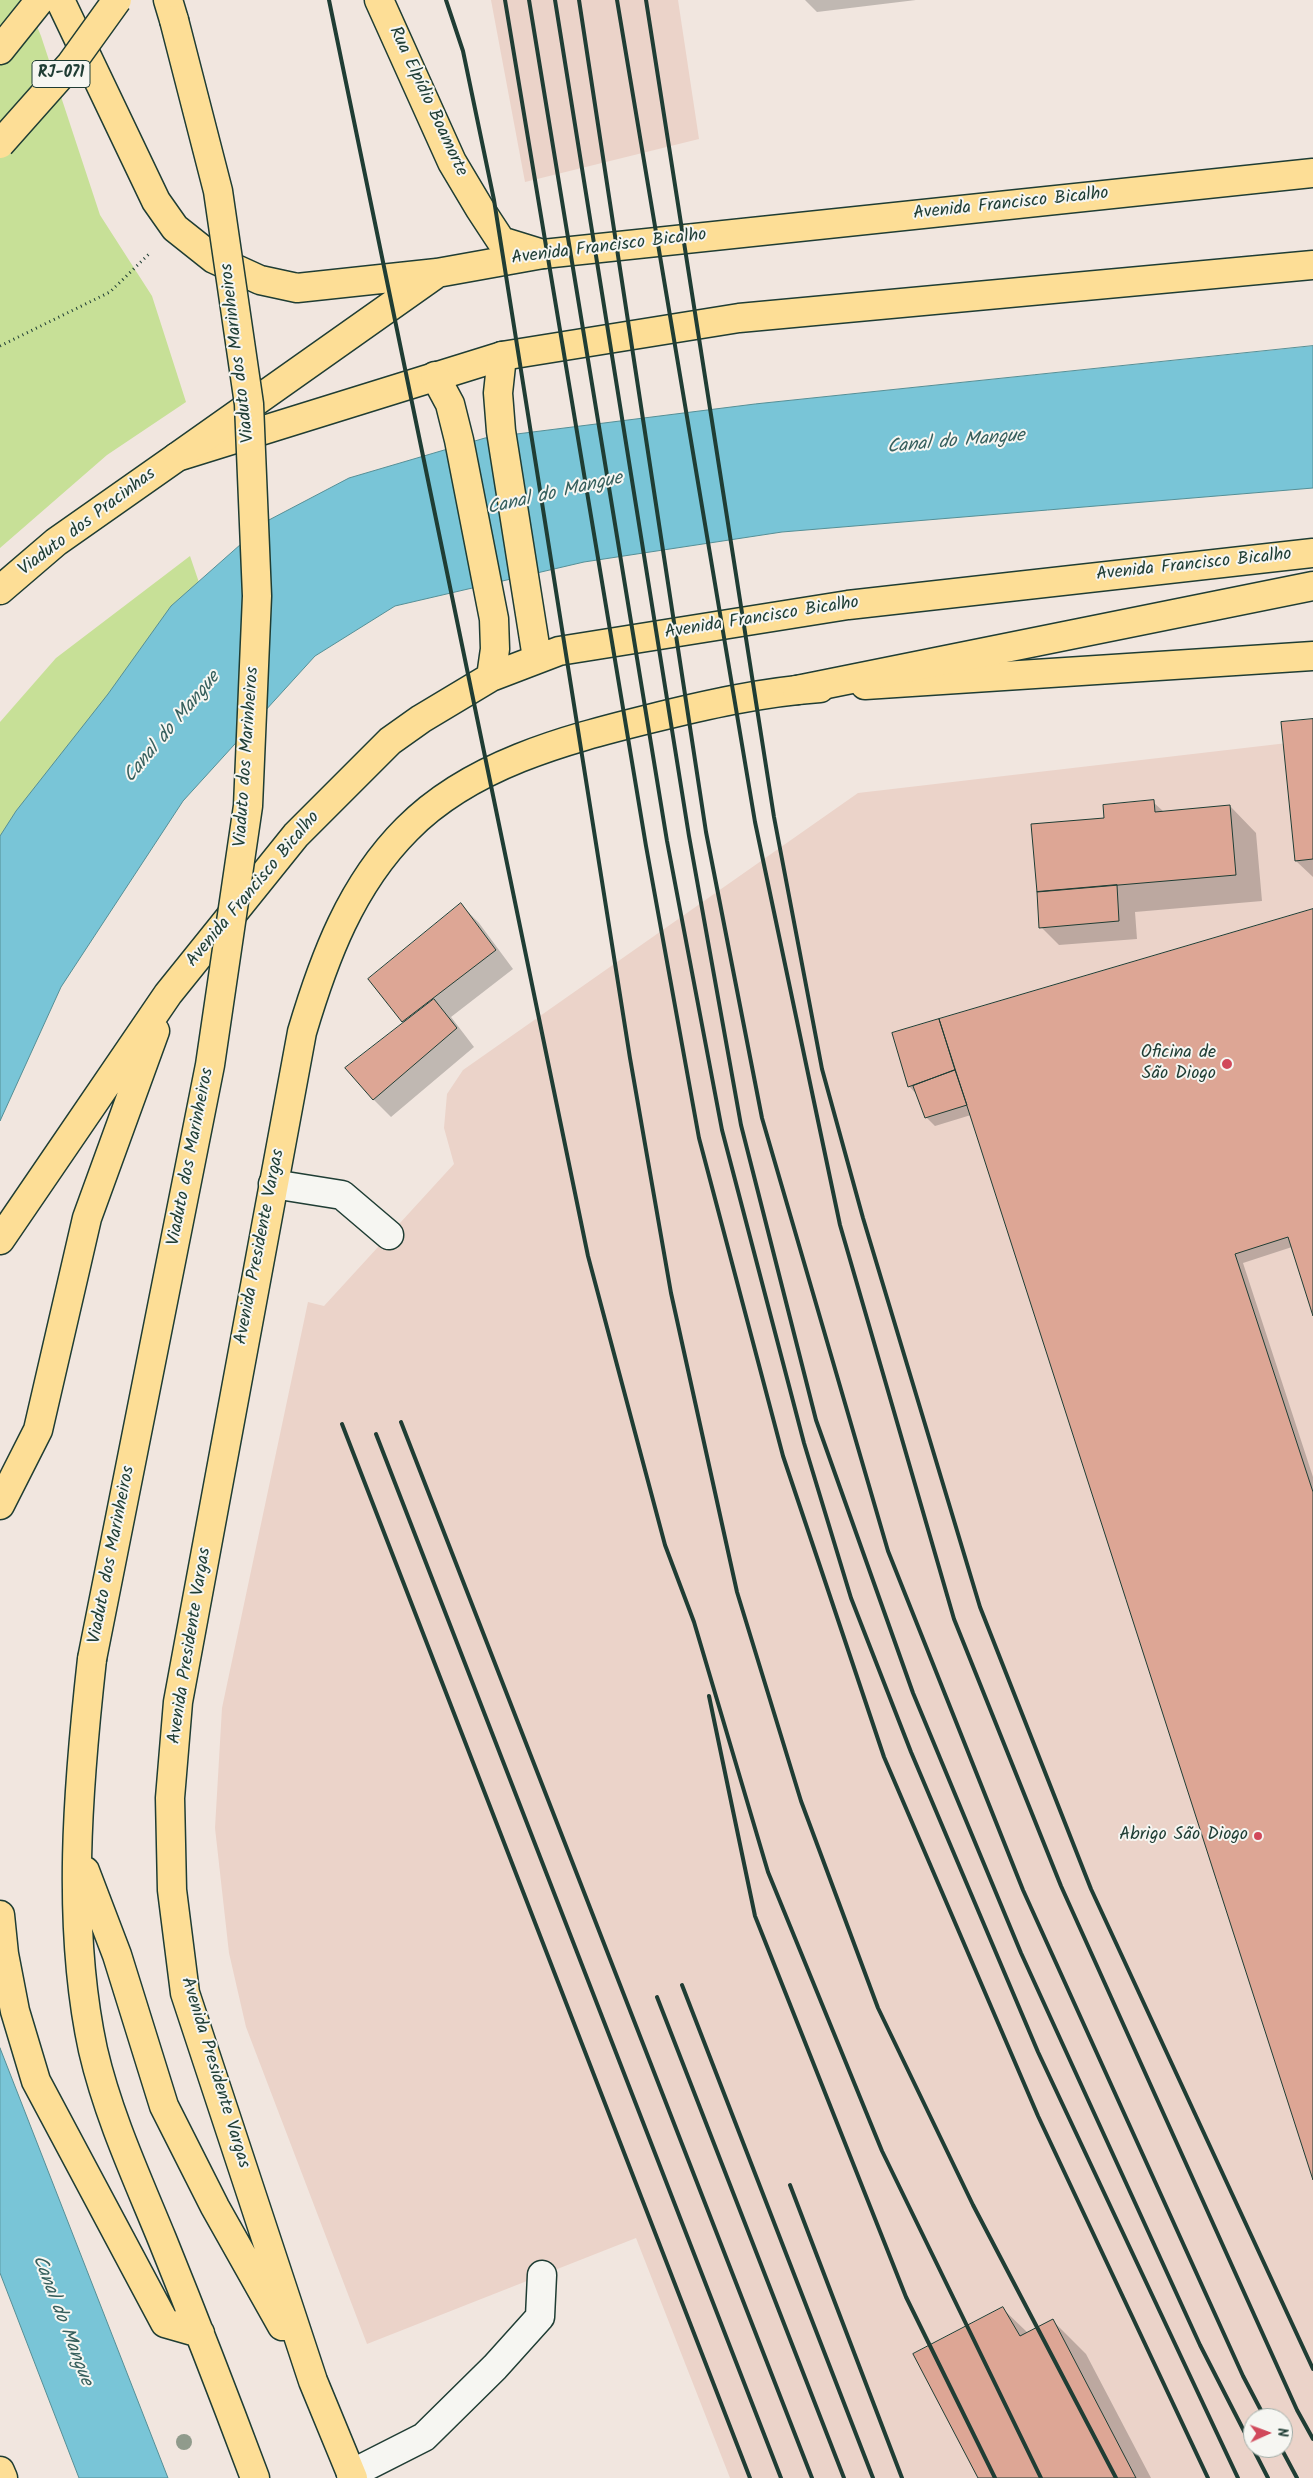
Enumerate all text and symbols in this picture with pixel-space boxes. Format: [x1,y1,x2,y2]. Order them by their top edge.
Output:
street label: Rua Elpídio Boamorte [383,24,471,180]
road number: RJ-071 [32,61,90,88]
street label: Avenida Francisco Bicalho [912,184,1110,226]
street label: Avenida Francisco Bicalho [510,225,708,271]
street label: Viaduto dos Marinheiros [217,262,261,444]
water label: Canal do Mangue [886,426,1026,460]
street label: Viaduto dos Pracinhas [15,464,161,582]
water label: Canal do Mangue [485,468,625,522]
street label: Avenida Francisco Bicalho [1095,545,1293,587]
street label: Avenida Francisco Bicalho [663,593,861,645]
street label: Viaduto dos Marinheiros [231,666,265,848]
water label: Canal do Mangue [120,668,226,788]
street label: Avenida Francisco Bicalho [183,808,325,972]
place label: Oficina de São Diogo [1141,1043,1216,1086]
marker: Oficina de São Diogo [1220,1057,1234,1071]
street label: Viaduto dos Marinheiros [164,1066,220,1248]
street label: Avenida Presidente Vargas [231,1147,291,1347]
street label: Viaduto dos Marinheiros [85,1464,141,1646]
street label: Avenida Presidente Vargas [165,1546,217,1746]
place label: Abrigo São Diogo [1119,1825,1248,1847]
marker: Abrigo São Diogo [1252,1830,1264,1842]
street label: Avenida Presidente Vargas [175,1975,253,2171]
water label: Canal do Mangue [26,2252,96,2390]
north arrow [1243,2408,1293,2458]
text: N [1271,2428,1293,2437]

